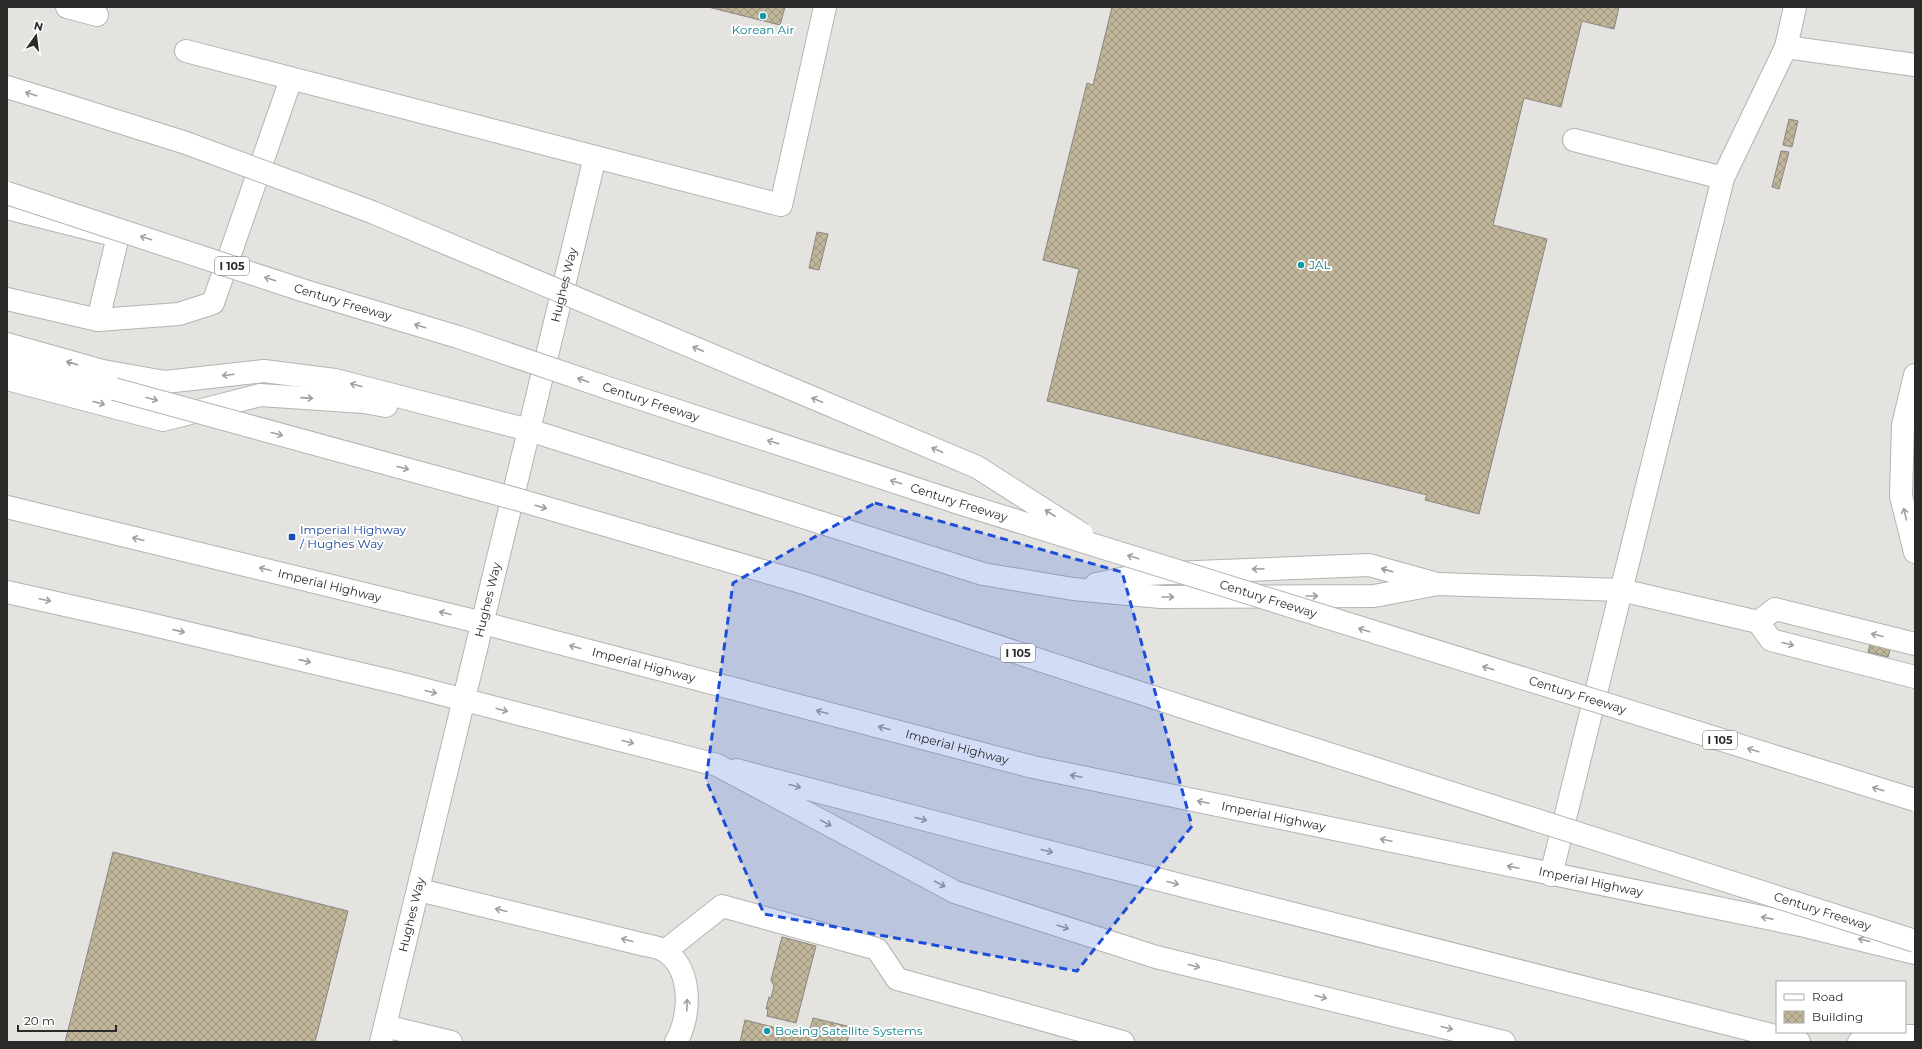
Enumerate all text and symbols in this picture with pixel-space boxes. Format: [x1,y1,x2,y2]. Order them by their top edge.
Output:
marker: Korean Air [758,11,768,21]
north arrow [16,16,56,56]
text: N [32,18,44,34]
place label: Korean Air [732,22,794,37]
one-way arrow [25,90,38,97]
one-way arrow [140,234,153,241]
street label: Hughes Way [547,245,580,324]
road number: I 105 [215,257,249,275]
place label: JAL [1308,257,1331,272]
marker: JAL [1296,260,1306,270]
one-way arrow [263,275,276,282]
street label: Century Freeway [292,280,394,324]
one-way arrow [414,322,427,329]
one-way arrow [692,345,704,353]
one-way arrow [66,358,79,366]
one-way arrow [222,371,235,379]
one-way arrow [577,375,589,383]
street label: Century Freeway [601,379,702,425]
one-way arrow [350,381,363,389]
one-way arrow [300,395,313,402]
one-way arrow [812,395,824,403]
one-way arrow [145,396,158,403]
one-way arrow [92,400,105,407]
one-way arrow [270,430,283,438]
one-way arrow [766,438,779,445]
one-way arrow [932,445,944,453]
one-way arrow [396,465,409,472]
one-way arrow [890,478,902,486]
street label: Century Freeway [908,480,1010,525]
one-way arrow [535,504,548,511]
one-way arrow [1901,508,1909,521]
one-way arrow [1045,509,1056,517]
place label: Imperial Highway / Hughes Way [299,522,406,551]
marker: Imperial Highway / Hughes Way [287,532,297,542]
one-way arrow [132,534,145,542]
one-way arrow [1127,553,1139,561]
street label: Hughes Way [471,560,504,639]
one-way arrow [258,565,271,573]
street label: Imperial Highway [276,565,383,605]
one-way arrow [1252,565,1265,573]
one-way arrow [1381,566,1394,573]
street label: Century Freeway [1218,576,1319,621]
one-way arrow [1305,592,1318,600]
one-way arrow [1161,593,1174,601]
one-way arrow [38,597,51,605]
one-way arrow [439,609,452,617]
one-way arrow [1358,625,1370,633]
one-way arrow [172,627,185,635]
one-way arrow [1871,630,1884,638]
one-way arrow [1781,641,1794,648]
one-way arrow [569,642,582,650]
street label: Imperial Highway [591,644,697,685]
road number: I 105 [1001,644,1035,662]
one-way arrow [298,657,311,665]
one-way arrow [1482,664,1495,671]
street label: Century Freeway [1527,673,1629,717]
one-way arrow [425,688,438,696]
one-way arrow [495,707,508,714]
one-way arrow [816,707,829,715]
one-way arrow [878,723,891,731]
street label: Imperial Highway [904,726,1011,767]
road number: I 105 [1703,731,1737,749]
one-way arrow [621,739,634,747]
one-way arrow [1747,746,1760,753]
one-way arrow [1070,771,1083,779]
one-way arrow [789,783,802,790]
one-way arrow [1871,785,1884,792]
one-way arrow [1197,798,1210,806]
street label: Imperial Highway [1220,798,1328,834]
one-way arrow [914,815,927,823]
one-way arrow [819,820,831,828]
one-way arrow [1379,836,1392,844]
one-way arrow [1040,848,1053,855]
one-way arrow [1507,862,1520,870]
street label: Imperial Highway [1537,863,1645,900]
street label: Hughes Way [395,875,428,954]
one-way arrow [1166,880,1179,887]
one-way arrow [934,881,946,889]
street label: Century Freeway [1772,888,1874,934]
one-way arrow [495,906,508,913]
one-way arrow [1760,914,1773,922]
one-way arrow [1056,924,1069,931]
one-way arrow [621,936,634,944]
one-way arrow [1857,936,1870,944]
one-way arrow [1188,963,1201,970]
legend [1776,981,1906,1033]
text: Road [1812,989,1843,1004]
one-way arrow [1314,994,1327,1001]
one-way arrow [683,999,691,1012]
scale bar [18,1007,116,1033]
text: Building [1812,1009,1863,1024]
text: 20 m [24,1013,55,1028]
place label: Boeing Satellite Systems [775,1023,923,1038]
one-way arrow [1440,1025,1453,1032]
marker: Boeing Satellite Systems [762,1026,772,1036]

